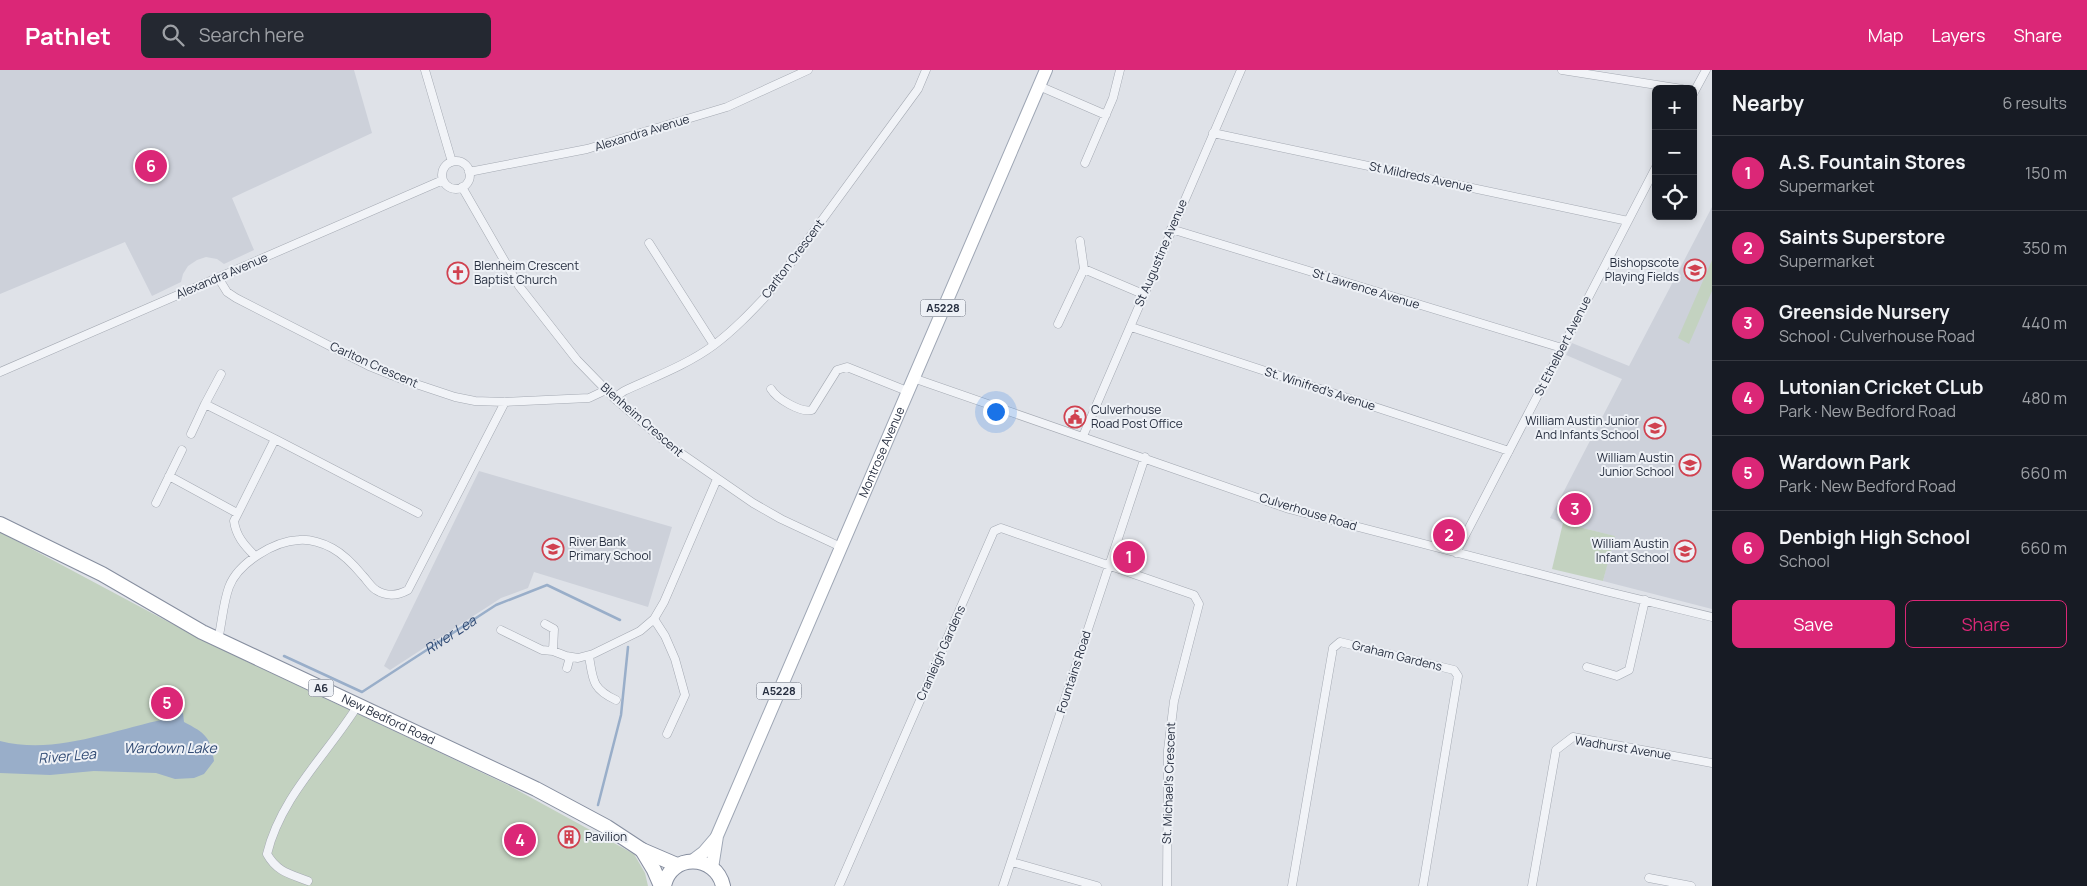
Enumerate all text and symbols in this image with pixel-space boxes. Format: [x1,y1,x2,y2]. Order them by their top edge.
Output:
search box [141,13,491,58]
text: Pathlet [25,19,111,52]
icon: search [159,21,187,49]
text: Search here [199,22,304,48]
text: Map [1868,23,1903,47]
text: Layers [1931,23,1985,47]
text: Share [2013,23,2062,47]
map controls [1652,85,1697,220]
button: + [1652,85,1697,130]
text: Nearby [1732,89,1804,117]
text: 6 results [2002,92,2067,114]
street label: Alexandra Avenue [592,110,691,155]
button: − [1652,130,1697,175]
pin: 6 [135,147,167,185]
text: A.S. Fountain Stores [1779,149,1966,175]
street label: St Mildreds Avenue [1368,157,1474,196]
text: 1 [1744,162,1752,184]
text: 150 m [2025,162,2067,184]
button: locate [1652,175,1697,220]
text: Supermarket [1779,175,1875,197]
street label: St Augustine Avenue [1130,197,1191,309]
street label: Carlton Crescent [757,216,828,302]
text: Saints Superstore [1779,224,1945,250]
text: 2 [1743,237,1753,259]
text: 350 m [2022,237,2067,259]
street label: Alexandra Avenue [173,248,270,303]
text: Supermarket [1779,250,1875,272]
place label: Bishopscote Playing Fields [1605,254,1679,285]
place label: Blenheim Crescent Baptist Church [474,257,579,288]
school or university icon: Bishopscote Playing Fields [1683,258,1707,282]
church icon: Blenheim Crescent Baptist Church [446,261,470,285]
street label: St Lawrence Avenue [1310,264,1422,313]
street label: St Ethelbert Avenue [1530,293,1595,399]
text: Greenside Nursery [1779,299,1950,325]
road number: A5228 [920,300,966,317]
text: 3 [1743,312,1753,334]
text: 440 m [2021,312,2067,334]
text: School · Culverhouse Road [1779,325,1975,347]
street label: Carlton Crescent [327,337,421,392]
street label: St. Winifred's Avenue [1263,363,1378,414]
text: Lutonian Cricket CLub [1779,374,1983,400]
street label: Blenheim Crescent [597,379,688,461]
text: 4 [1743,387,1753,409]
text: 480 m [2022,387,2067,409]
your location [983,399,1009,425]
text: Park · New Bedford Road [1779,400,1956,422]
place label: Culverhouse Road Post Office [1091,401,1183,432]
street label: Montrose Avenue [854,404,908,500]
public building icon: Culverhouse Road Post Office [1063,405,1087,429]
place label: William Austin Junior And Infants School [1525,412,1640,443]
school or university icon: William Austin Junior And Infants School [1643,416,1667,440]
place label: William Austin Junior School [1597,449,1674,480]
text: Wardown Park [1779,449,1910,475]
school or university icon: William Austin Junior School [1678,453,1702,477]
text: 5 [1743,462,1753,484]
text: 660 m [2021,462,2067,484]
text: Park · New Bedford Road [1779,475,1956,497]
street label: Culverhouse Road [1257,489,1359,534]
pin: 3 [1559,490,1591,528]
pin: 2 [1433,516,1465,554]
text: Denbigh High School [1779,524,1970,550]
place label: River Bank Primary School [569,533,651,564]
place label: William Austin Infant School [1592,535,1669,566]
school or university icon: River Bank Primary School [541,537,565,561]
text: 6 [1743,537,1753,559]
text: 660 m [2021,537,2067,559]
pin: 1 [1113,538,1145,576]
school or university icon: William Austin Infant School [1673,539,1697,563]
text: School [1779,550,1830,572]
button: Save [1732,600,1895,648]
button: Share [1905,600,2067,648]
street label: Cranleigh Gardens [912,603,969,703]
water label: River Lea [420,610,480,658]
street label: Fountains Road [1052,628,1095,715]
street label: Graham Gardens [1350,636,1444,675]
road number: A6 [308,680,334,696]
road number: A5228 [756,682,802,700]
pin: 5 [151,684,183,722]
street label: New Bedford Road [339,690,438,748]
street label: St. Michael's Crescent [1158,721,1179,844]
street label: Wadhurst Avenue [1574,731,1673,764]
water label: Wardown Lake [123,738,217,757]
water label: River Lea [37,743,98,767]
pin: 4 [504,821,536,859]
building icon: Pavilion [557,825,581,849]
place label: Pavilion [585,828,627,845]

